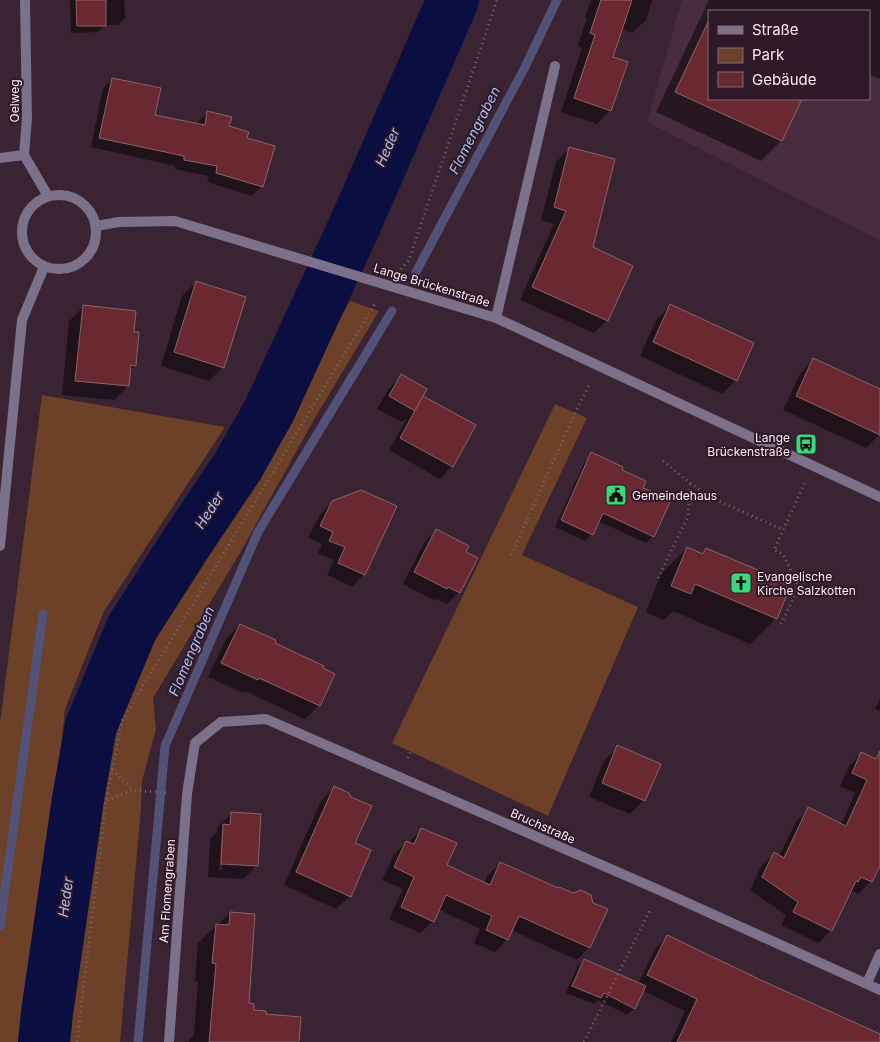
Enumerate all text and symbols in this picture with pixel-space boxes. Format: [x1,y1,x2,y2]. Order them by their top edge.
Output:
legend [708,10,870,100]
text: Straße [752,20,799,39]
text: Park [752,45,785,64]
text: Gebäude [752,70,817,89]
street label: Oelweg [7,79,22,123]
water label: Flomengraben [445,83,503,177]
water label: Heder [371,124,403,169]
street label: Lange Brückenstraße [372,260,492,310]
place label: Lange Brückenstraße [707,430,790,459]
bus stop icon: Lange Brückenstraße [794,432,818,456]
public building icon: Gemeindehaus [604,483,628,507]
water label: Heder [191,488,228,532]
place label: Gemeindehaus [632,488,717,503]
place label: Evangelische Kirche Salzkotten [757,569,856,598]
church icon: Evangelische Kirche Salzkotten [729,571,753,595]
water label: Flomengraben [164,604,218,698]
street label: Bruchstraße [508,805,578,847]
street label: Am Flomengraben [156,839,178,943]
water label: Heder [54,875,76,918]

